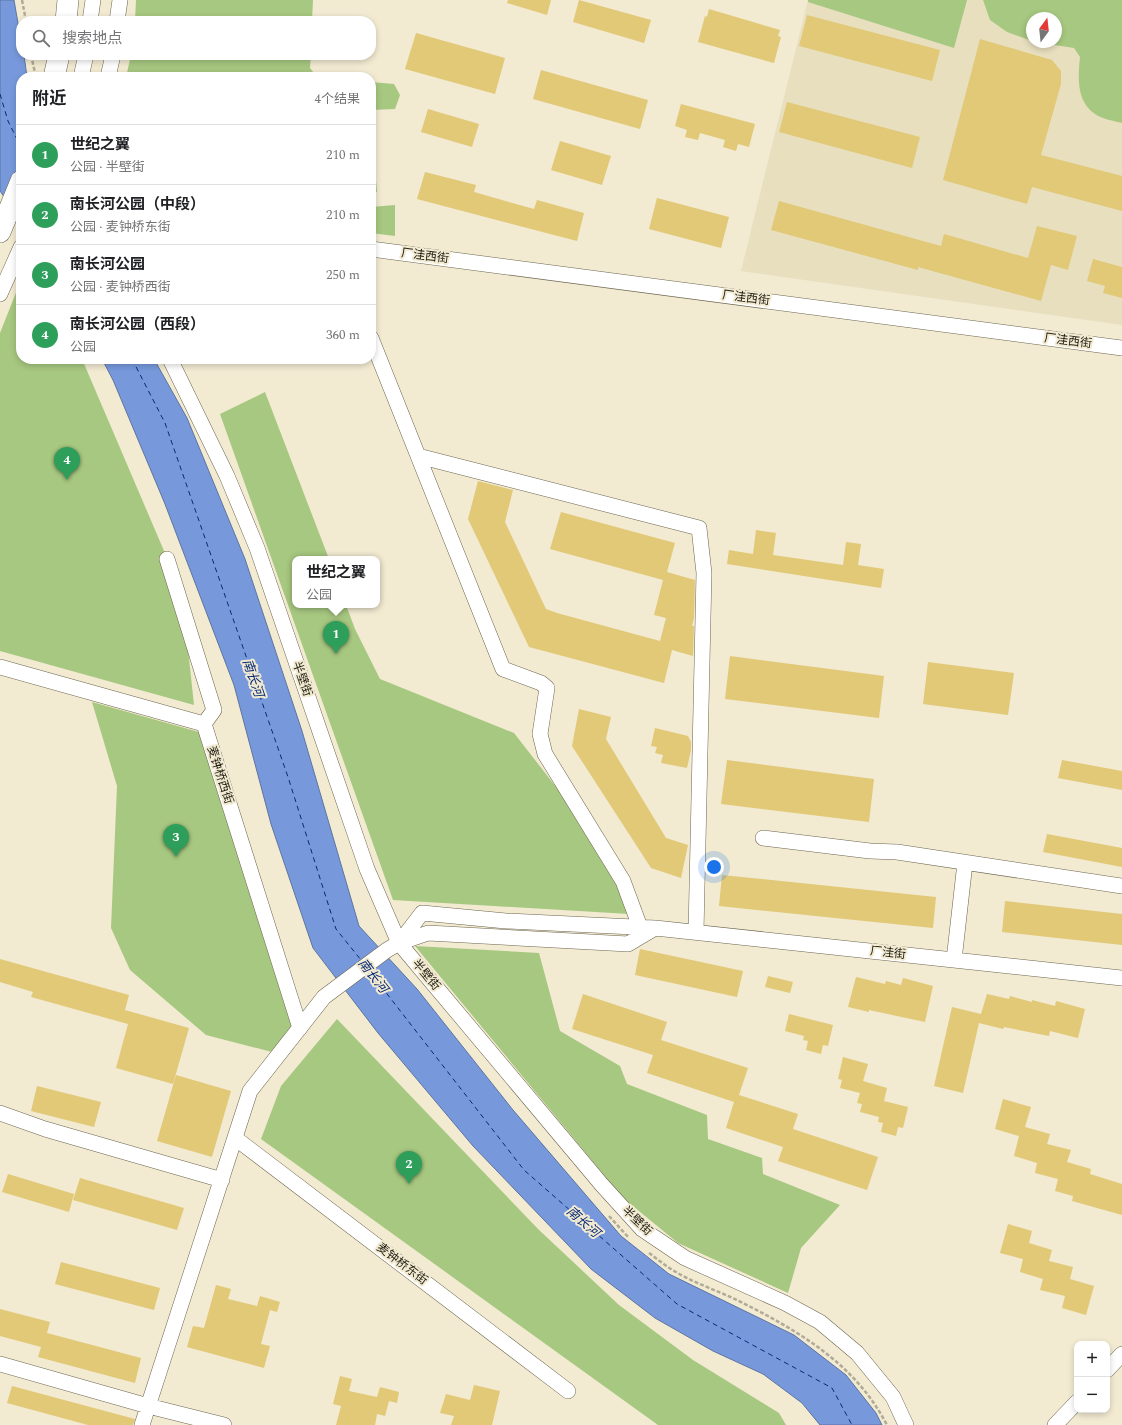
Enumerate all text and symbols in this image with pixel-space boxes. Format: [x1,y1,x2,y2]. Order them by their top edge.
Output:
north arrow [1026,12,1062,48]
search box [16,16,376,60]
icon: search [30,27,52,49]
text: 搜索地点 [62,27,122,50]
text: 附近 [32,86,66,112]
text: 4个结果 [314,89,360,109]
text: 世纪之翼 [70,133,130,156]
text: 1 [41,145,49,165]
text: 210 m [326,145,360,165]
text: 公园 · 半壁街 [70,157,145,177]
text: 南长河公园（中段） [70,193,205,216]
text: 2 [41,205,49,225]
text: 210 m [326,205,360,225]
text: 公园 · 麦钟桥东街 [70,217,171,237]
street label: 厂洼西街 [400,244,450,268]
text: 南长河公园 [70,253,145,276]
text: 3 [41,265,49,285]
text: 250 m [326,265,360,285]
text: 公园 · 麦钟桥西街 [70,277,171,297]
street label: 厂洼西街 [721,286,771,310]
text: 南长河公园（西段） [70,313,205,336]
text: 4 [41,325,49,345]
text: 360 m [326,325,360,345]
street label: 厂洼西街 [1043,329,1093,353]
text: 公园 [70,337,96,357]
pin: 4 [54,447,80,480]
popup [292,556,380,608]
text: 世纪之翼 [306,561,366,584]
text: 公园 [306,585,332,605]
pin: 1 [323,621,349,654]
water label: 南长河 [237,656,270,703]
street label: 半壁街 [287,659,317,699]
street label: 麦钟桥西街 [202,744,238,806]
pin: 3 [163,824,189,857]
your location [704,857,724,877]
street label: 厂洼街 [869,942,907,964]
water label: 南长河 [353,954,395,1000]
street label: 半壁街 [407,955,445,995]
pin: 2 [396,1151,422,1184]
water label: 南长河 [562,1202,607,1244]
street label: 半壁街 [617,1202,657,1240]
street label: 麦钟桥东街 [372,1238,432,1290]
map controls [1074,1341,1110,1413]
button: + [1074,1341,1110,1377]
button: − [1074,1377,1110,1413]

